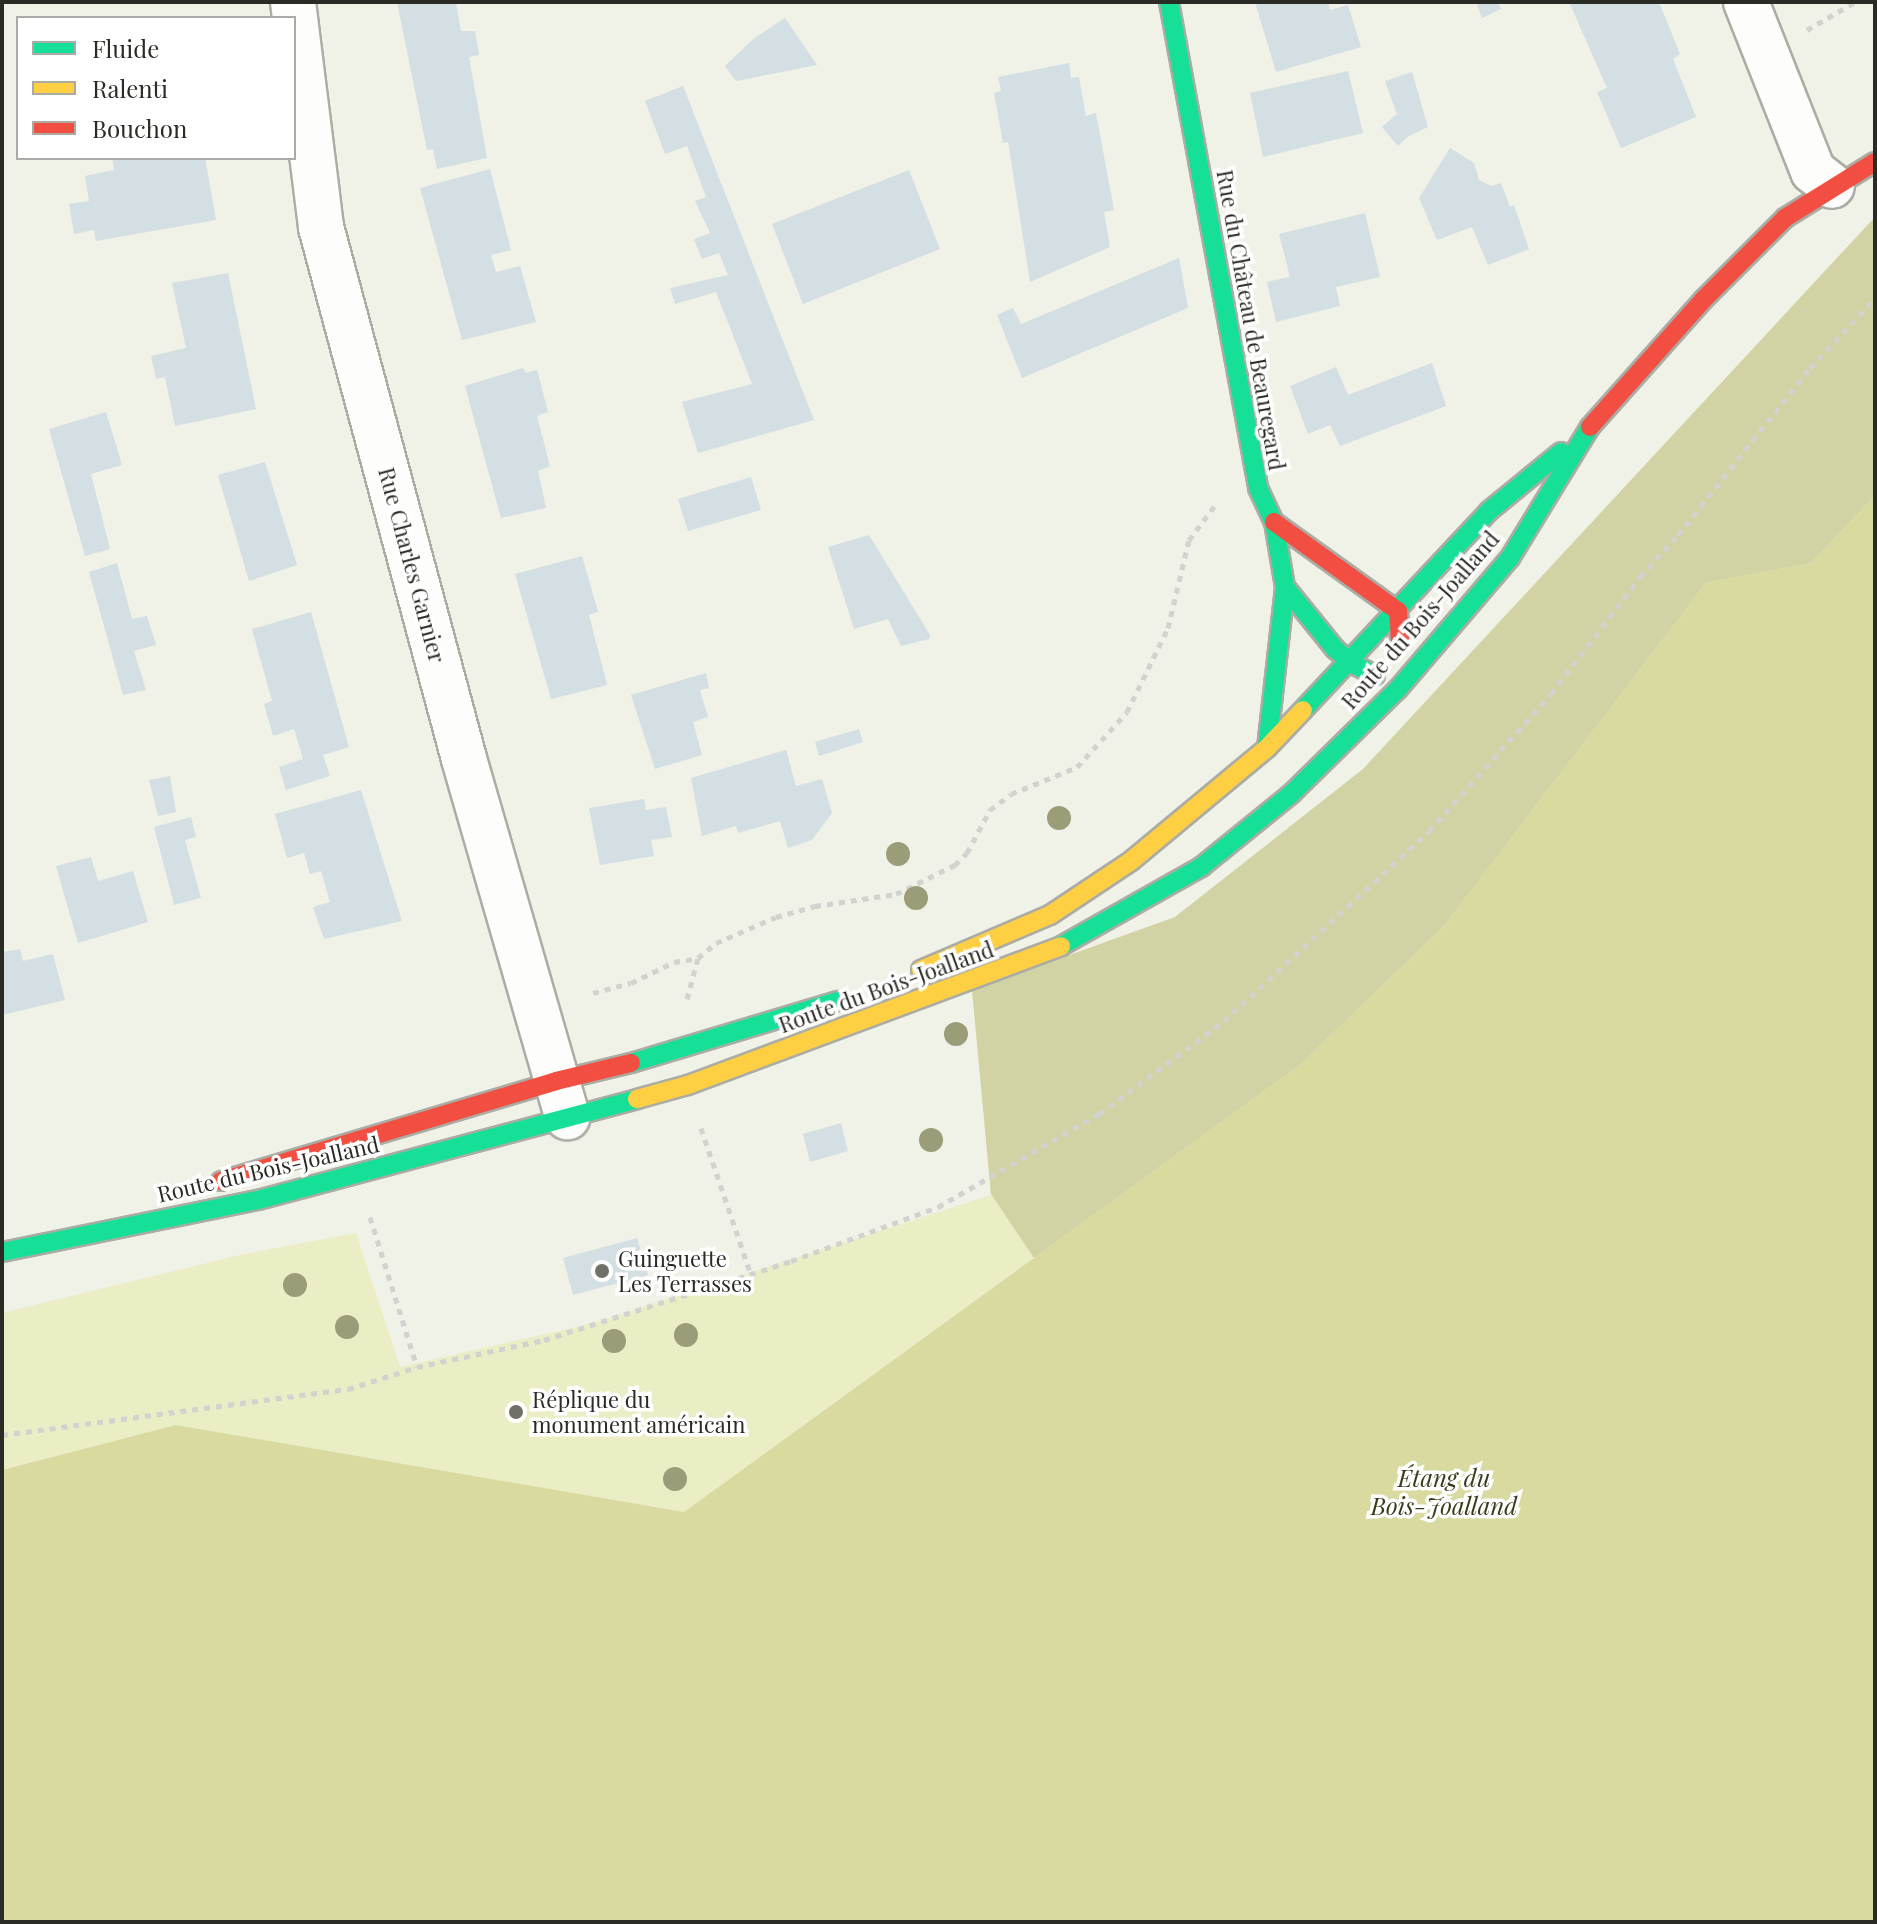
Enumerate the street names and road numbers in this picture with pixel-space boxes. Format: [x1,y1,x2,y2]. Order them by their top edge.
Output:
street label: Rue du Château de Beauregard [1212,168,1290,472]
street label: Rue Charles Garnier [373,464,451,666]
street label: Route du Bois-Joalland [1336,526,1504,714]
street label: Route du Bois-Joalland [775,936,997,1038]
street label: Route du Bois-Joalland [155,1131,381,1207]

